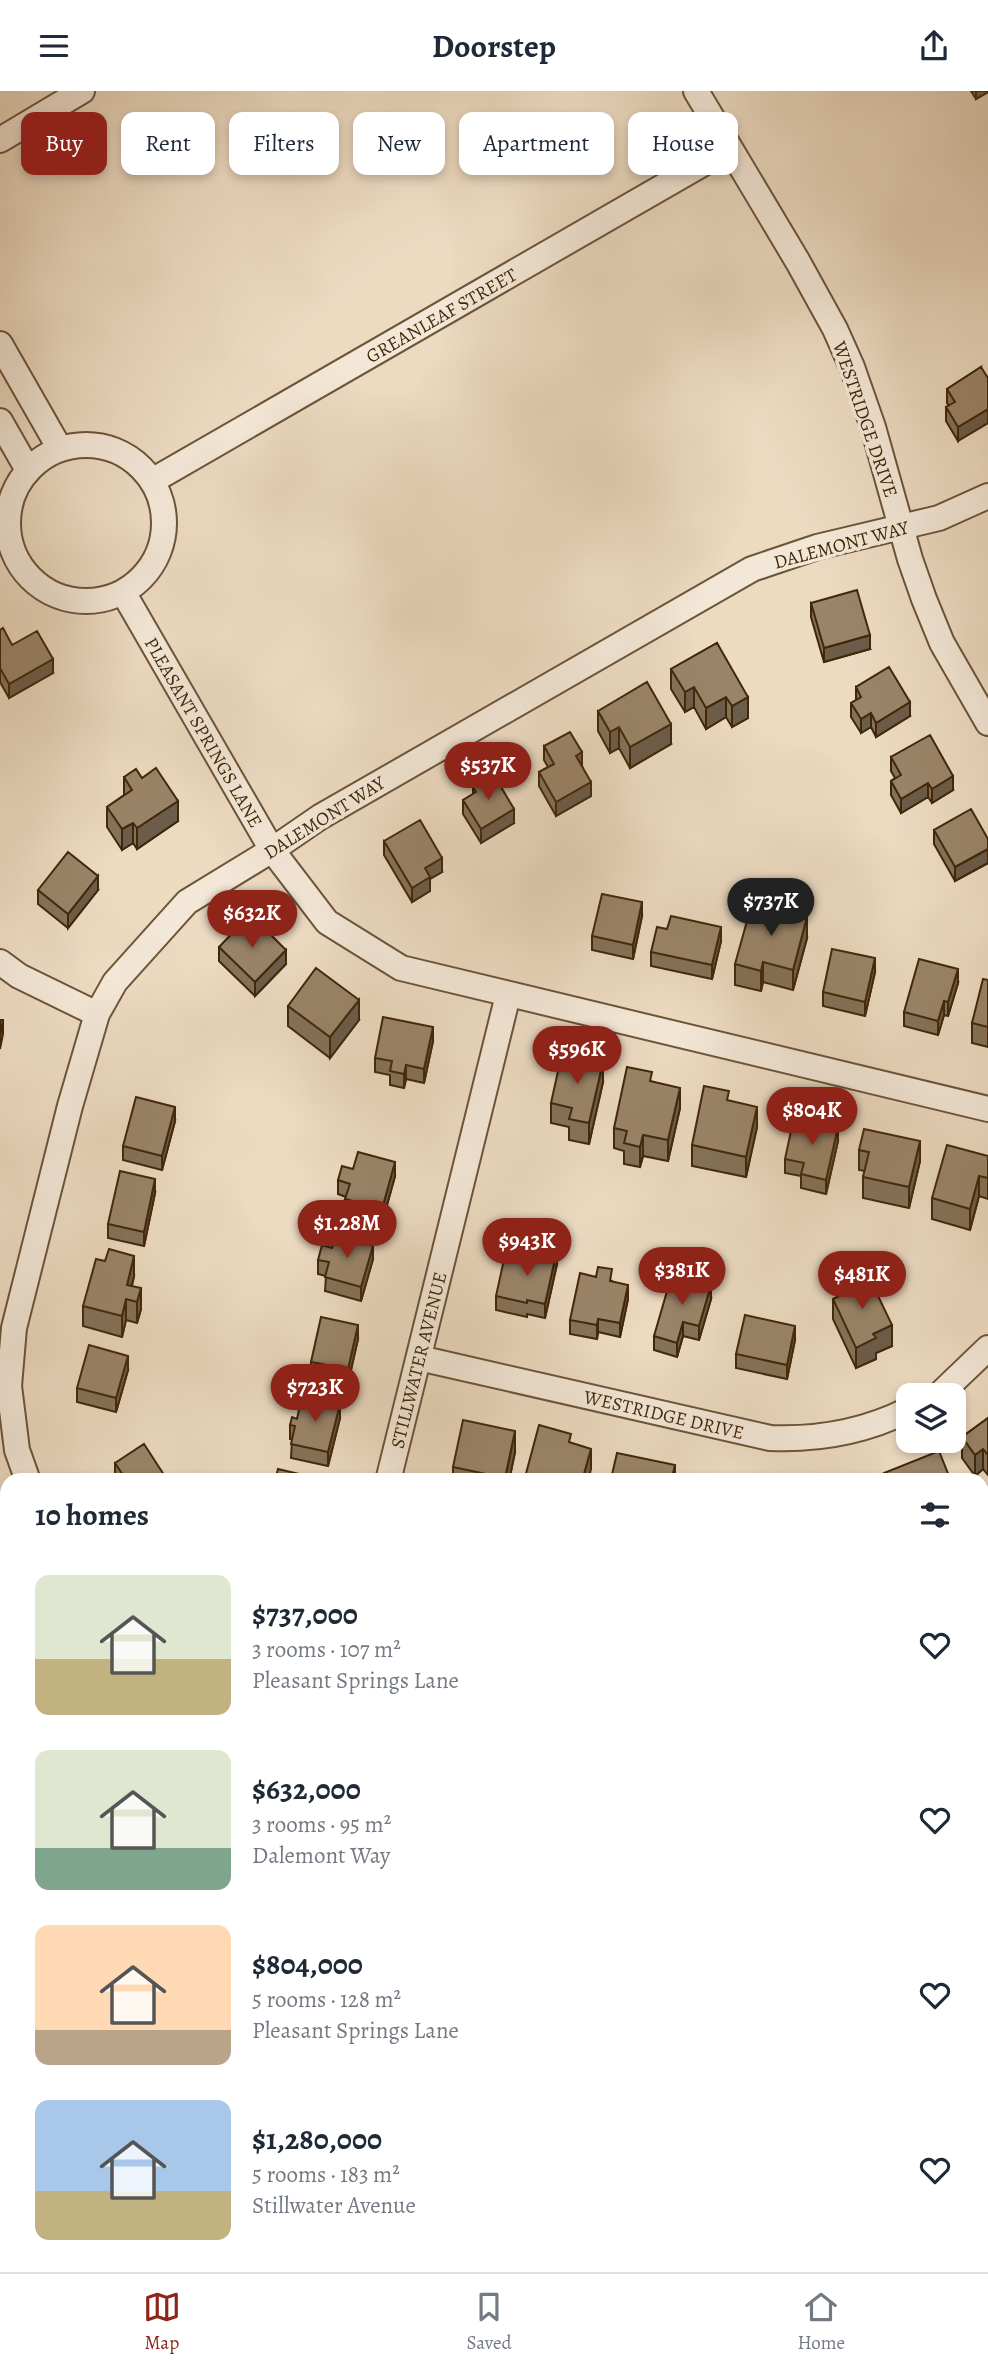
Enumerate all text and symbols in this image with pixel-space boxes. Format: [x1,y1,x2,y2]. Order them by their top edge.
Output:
text: Doorstep [432,24,556,68]
icon: menu [35,27,73,65]
icon: share [915,27,953,65]
chip: Buy [21,112,107,175]
chip: Rent [121,112,215,175]
chip: Filters [229,112,339,175]
chip: New [353,112,445,175]
chip: Apartment [459,112,614,175]
chip: House [628,112,738,175]
street label: GREANLEAF STREET [361,262,522,370]
street label: WESTRIDGE DRIVE [826,337,904,501]
street label: DALEMONT WAY [771,514,912,575]
street label: PLEASANT SPRINGS LANE [138,633,268,832]
pin: $537K [439,743,537,802]
text: $537K [460,749,516,780]
street label: DALEMONT WAY [259,770,391,866]
pin: $737K [722,879,820,938]
text: $737K [743,885,799,916]
pin: $632K [203,891,301,950]
text: $632K [223,897,281,928]
pin: $596K [528,1027,626,1086]
text: $596K [548,1033,606,1064]
pin: $804K [763,1087,861,1147]
text: $804K [782,1094,842,1125]
pin: $1.28M [290,1201,404,1260]
text: $1.28M [314,1207,380,1238]
pin: $943K [478,1219,576,1278]
text: $943K [498,1225,556,1256]
pin: $381K [633,1247,731,1307]
pin: $481K [813,1251,911,1311]
text: $381K [655,1254,710,1285]
text: $481K [834,1258,890,1289]
street label: STILLWATER AVENUE [384,1269,453,1451]
pin: $723K [266,1365,364,1424]
text: $723K [287,1371,343,1402]
map controls [896,1383,966,1453]
button: layers [896,1383,966,1453]
street label: WESTRIDGE DRIVE [580,1384,746,1446]
text: 10 homes [35,1495,149,1535]
icon: filters [916,1496,954,1534]
text: $737,000 [252,1594,358,1634]
icon: home [91,1603,175,1687]
icon: heart [916,1626,954,1664]
text: 3 rooms · 107 m² [252,1634,401,1665]
text: Pleasant Springs Lane [252,1665,459,1696]
text: $632,000 [252,1769,361,1809]
icon: home [91,1778,175,1862]
icon: heart [916,1801,954,1839]
text: 3 rooms · 95 m² [252,1809,391,1840]
text: Dalemont Way [252,1840,390,1871]
text: $804,000 [252,1944,363,1984]
icon: home [91,1953,175,2037]
icon: heart [916,1976,954,2014]
text: 5 rooms · 128 m² [252,1984,401,2015]
text: Pleasant Springs Lane [252,2015,459,2046]
text: $1,280,000 [252,2119,382,2159]
icon: home [91,2128,175,2212]
icon: heart [916,2151,954,2189]
text: 5 rooms · 183 m² [252,2159,400,2190]
text: Stillwater Avenue [252,2190,416,2221]
tab: Map [143,2288,181,2356]
tab: Saved [467,2288,512,2356]
tab: Home [797,2288,845,2356]

